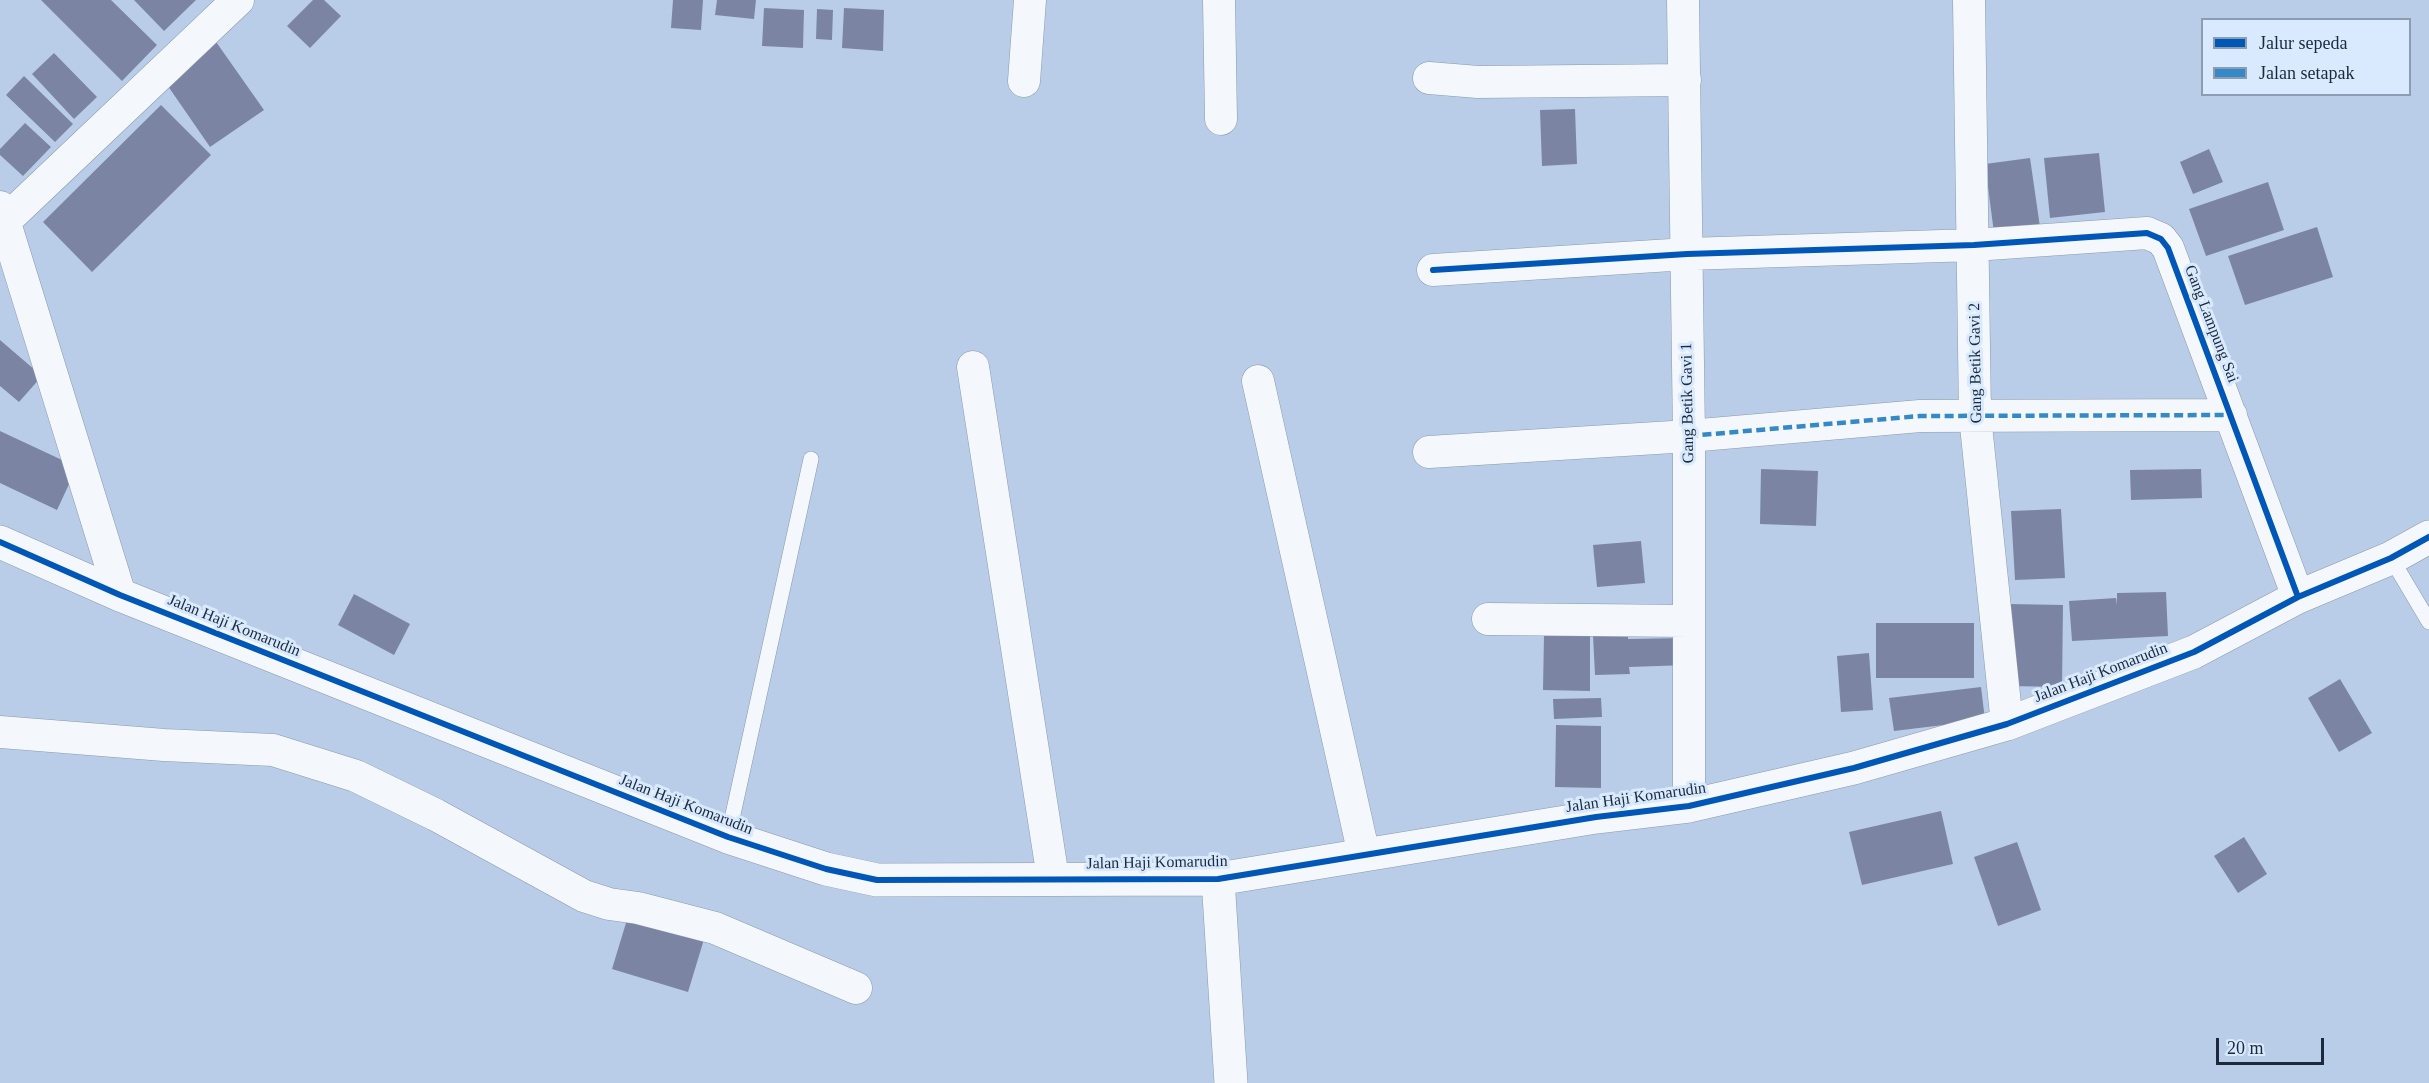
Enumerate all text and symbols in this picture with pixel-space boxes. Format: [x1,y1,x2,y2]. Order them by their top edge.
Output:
legend [2201,18,2411,96]
text: Jalur sepeda [2259,33,2347,53]
text: Jalan setapak [2259,63,2354,83]
street label: Gang Lampung Sai [2180,262,2242,386]
street label: Gang Betik Gavi 2 [1965,303,1987,423]
street label: Gang Betik Gavi 1 [1677,343,1699,463]
street label: Jalan Haji Komarudin [165,591,303,661]
street label: Jalan Haji Komarudin [2032,639,2170,707]
street label: Jalan Haji Komarudin [617,771,755,839]
street label: Jalan Haji Komarudin [1565,779,1707,817]
street label: Jalan Haji Komarudin [1086,852,1228,874]
scale bar [2219,1026,2327,1064]
text: 20 m [2227,1038,2264,1058]

